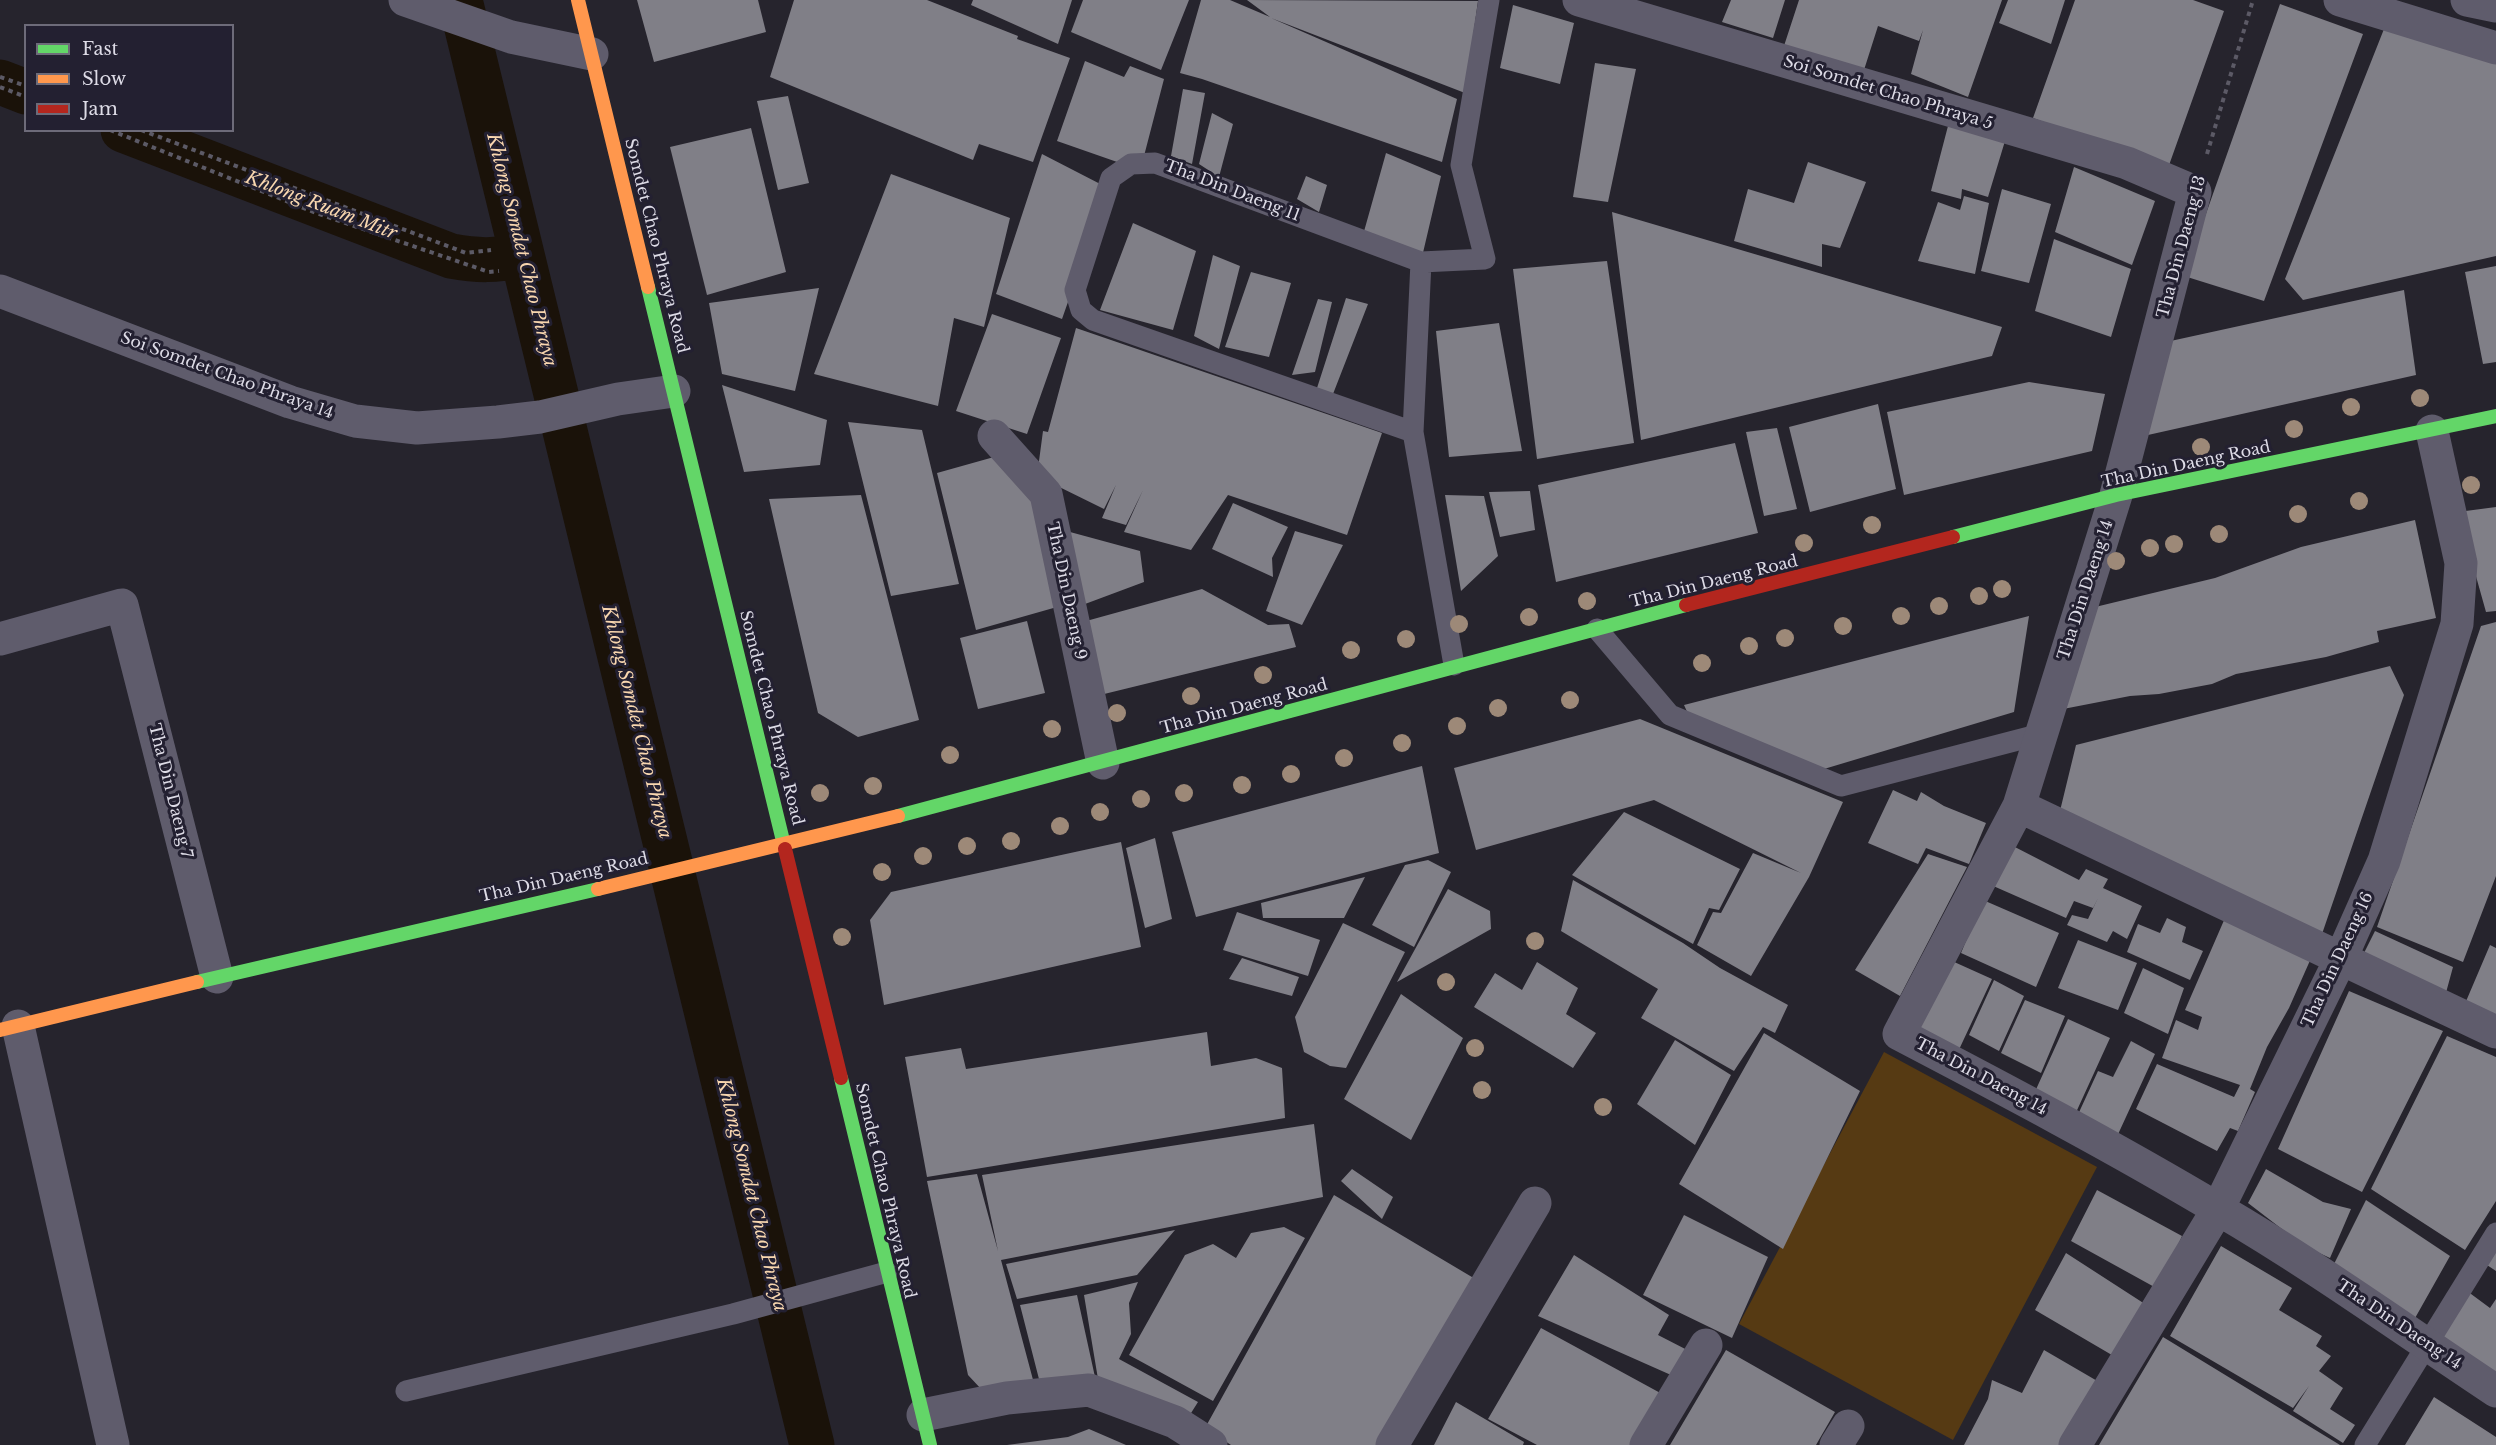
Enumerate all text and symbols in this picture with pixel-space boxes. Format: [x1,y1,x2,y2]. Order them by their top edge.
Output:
legend [24,24,234,132]
text: Fast [82,38,118,60]
street label: Soi Somdet Chao Phraya 5 [1781,52,1995,134]
text: Slow [82,68,126,90]
text: Jam [82,98,118,120]
water label: Khlong Somdet Chao Phraya [481,131,561,369]
street label: Somdet Chao Phraya Road [620,137,692,355]
street label: Tha Din Daeng 11 [1161,156,1303,226]
water label: Khlong Ruam Mitr [242,167,400,245]
street label: Tha Din Daeng 13 [2154,174,2210,320]
street label: Soi Somdet Chao Phraya 14 [118,328,336,424]
street label: Tha Din Daeng Road [2100,438,2272,492]
street label: Tha Din Daeng 14 [2054,517,2118,663]
street label: Tha Din Daeng 9 [1042,520,1090,662]
street label: Tha Din Daeng Road [1628,552,1800,612]
water label: Khlong Somdet Chao Phraya [596,603,676,841]
street label: Somdet Chao Phraya Road [735,609,807,827]
street label: Tha Din Daeng Road [1158,675,1330,739]
street label: Tha Din Daeng 7 [144,722,196,860]
street label: Tha Din Daeng Road [478,849,650,907]
street label: Tha Din Daeng 16 [2298,889,2378,1031]
street label: Tha Din Daeng 14 [1912,1034,2050,1120]
water label: Khlong Somdet Chao Phraya [711,1076,791,1314]
street label: Somdet Chao Phraya Road [851,1081,919,1301]
street label: Tha Din Daeng 14 [2333,1276,2465,1374]

